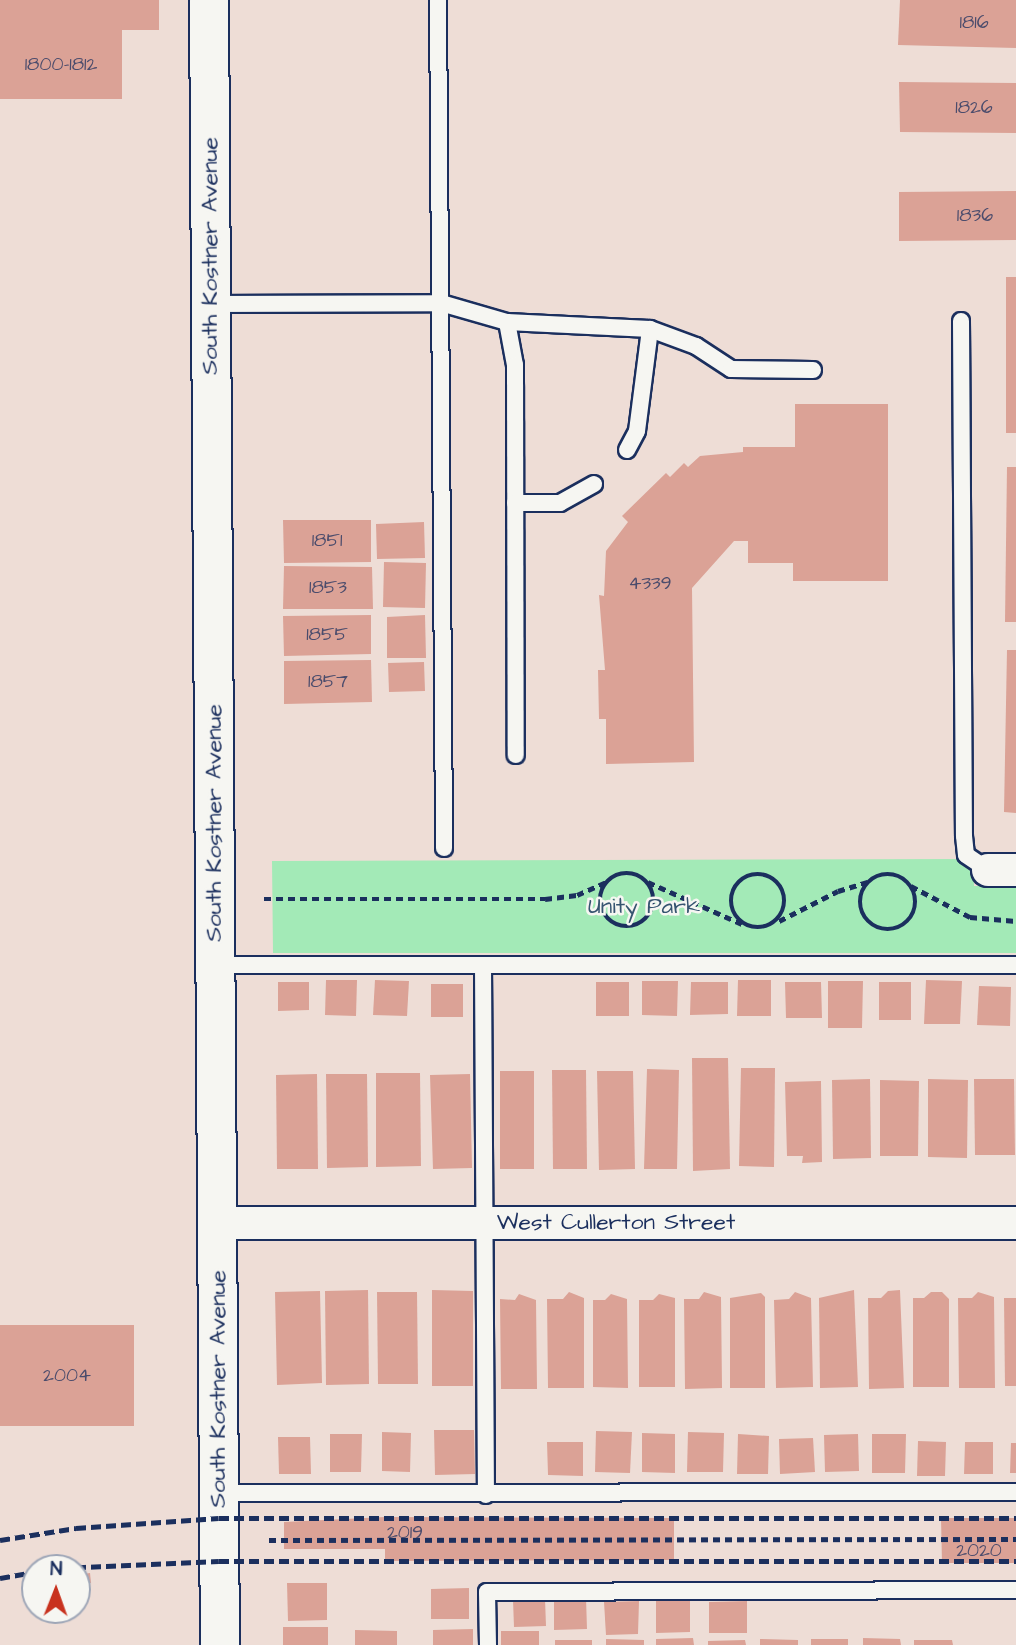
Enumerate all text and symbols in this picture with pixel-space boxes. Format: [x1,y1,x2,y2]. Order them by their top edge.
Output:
house number: 1816 [959,12,989,34]
house number: 1800-1812 [25,54,97,76]
house number: 1826 [955,97,993,119]
street label: South Kostner Avenue [196,137,224,375]
house number: 1836 [957,205,993,227]
house number: 1851 [312,530,342,552]
house number: 4339 [628,573,672,595]
house number: 1853 [309,577,347,599]
house number: 1855 [306,624,348,646]
house number: 1857 [308,671,348,693]
street label: South Kostner Avenue [200,704,228,942]
park label: Unity Park [588,892,700,920]
street label: West Cullerton Street [497,1208,735,1236]
street label: South Kostner Avenue [204,1270,232,1508]
house number: 2004 [43,1365,91,1387]
house number: 2019 [387,1522,423,1544]
house number: 2020 [956,1540,1002,1562]
north arrow [21,1554,91,1624]
text: N [50,1556,63,1583]

